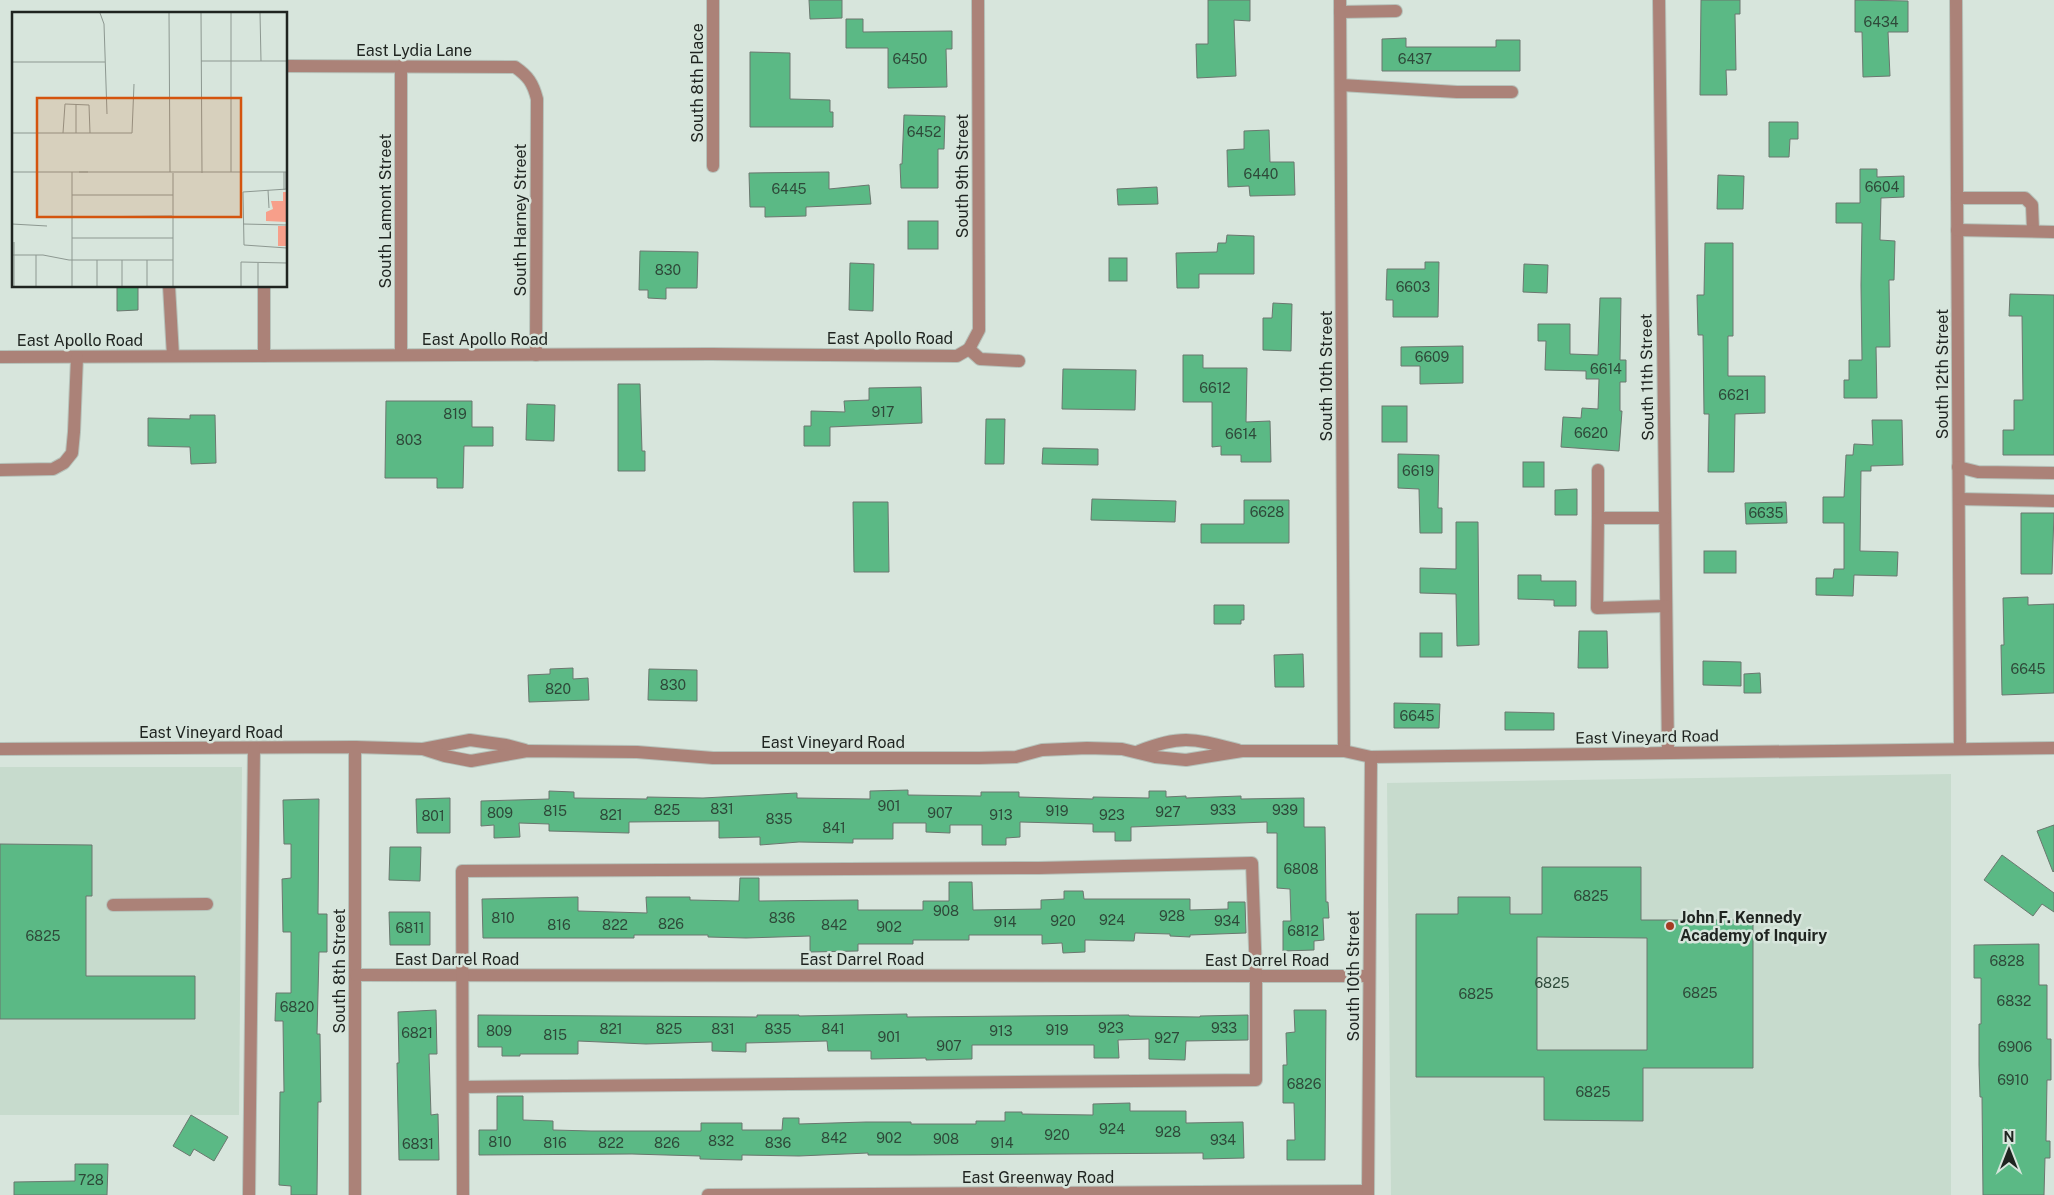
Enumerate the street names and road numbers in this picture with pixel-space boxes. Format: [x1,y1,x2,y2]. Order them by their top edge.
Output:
street label: South 8th Place [688,23,707,143]
street label: East Lydia Lane [356,41,472,60]
street label: South 9th Street [953,114,972,238]
street label: South Lamont Street [376,134,395,288]
street label: South Harney Street [511,144,530,296]
street label: South 12th Street [1933,309,1952,439]
street label: South 10th Street [1317,311,1336,441]
street label: South 11th Street [1636,313,1658,441]
street label: East Apollo Road [827,329,953,348]
street label: East Apollo Road [422,330,548,349]
street label: East Apollo Road [17,331,143,350]
street label: East Vineyard Road [139,723,283,742]
street label: East Vineyard Road [1575,726,1719,748]
street label: East Vineyard Road [761,733,905,752]
street label: South 8th Street [330,909,349,1033]
street label: South 10th Street [1344,911,1363,1041]
street label: East Darrel Road [395,950,519,969]
street label: East Darrel Road [800,950,924,969]
street label: East Darrel Road [1205,951,1329,970]
street label: East Greenway Road [962,1168,1114,1187]

